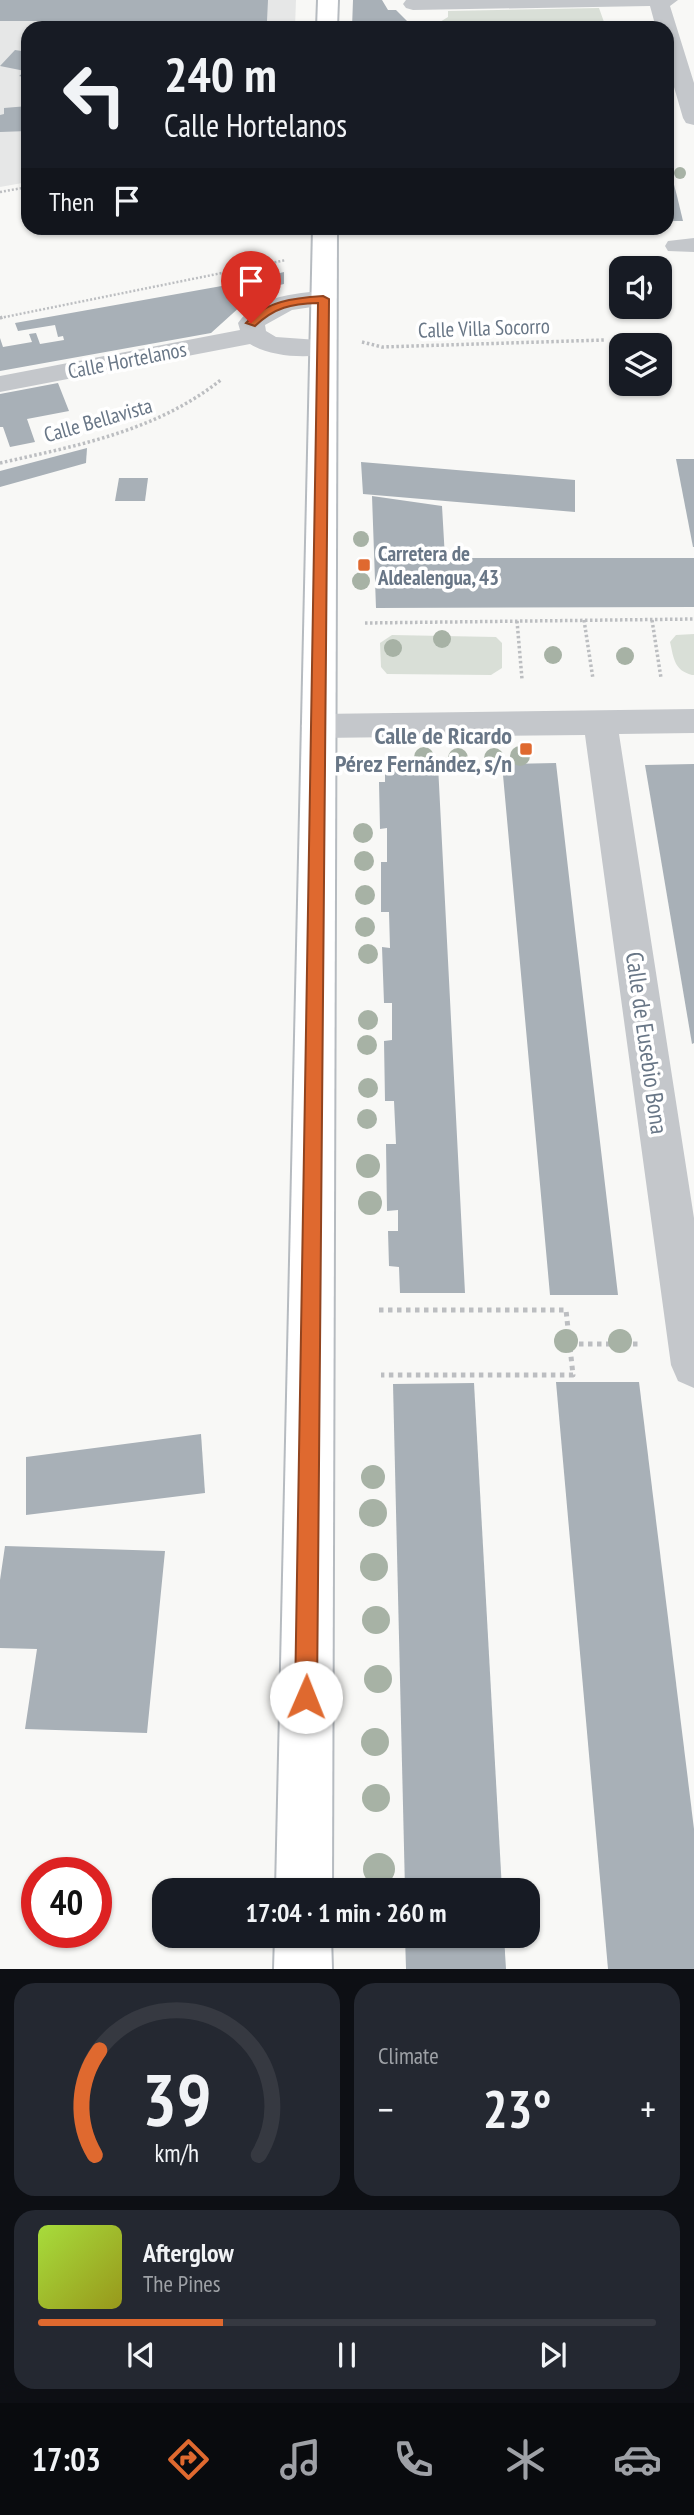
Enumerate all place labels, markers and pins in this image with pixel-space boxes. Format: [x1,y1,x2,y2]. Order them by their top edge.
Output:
pin [221,251,281,323]
place label: Carretera de Aldealengua, 43 [377,540,499,591]
marker: Carretera de Aldealengua, 43 [356,557,372,573]
place label: Calle de Ricardo Pérez Fernández, s/n [335,720,512,779]
marker: Calle de Ricardo Pérez Fernández, s/n [518,741,534,757]

